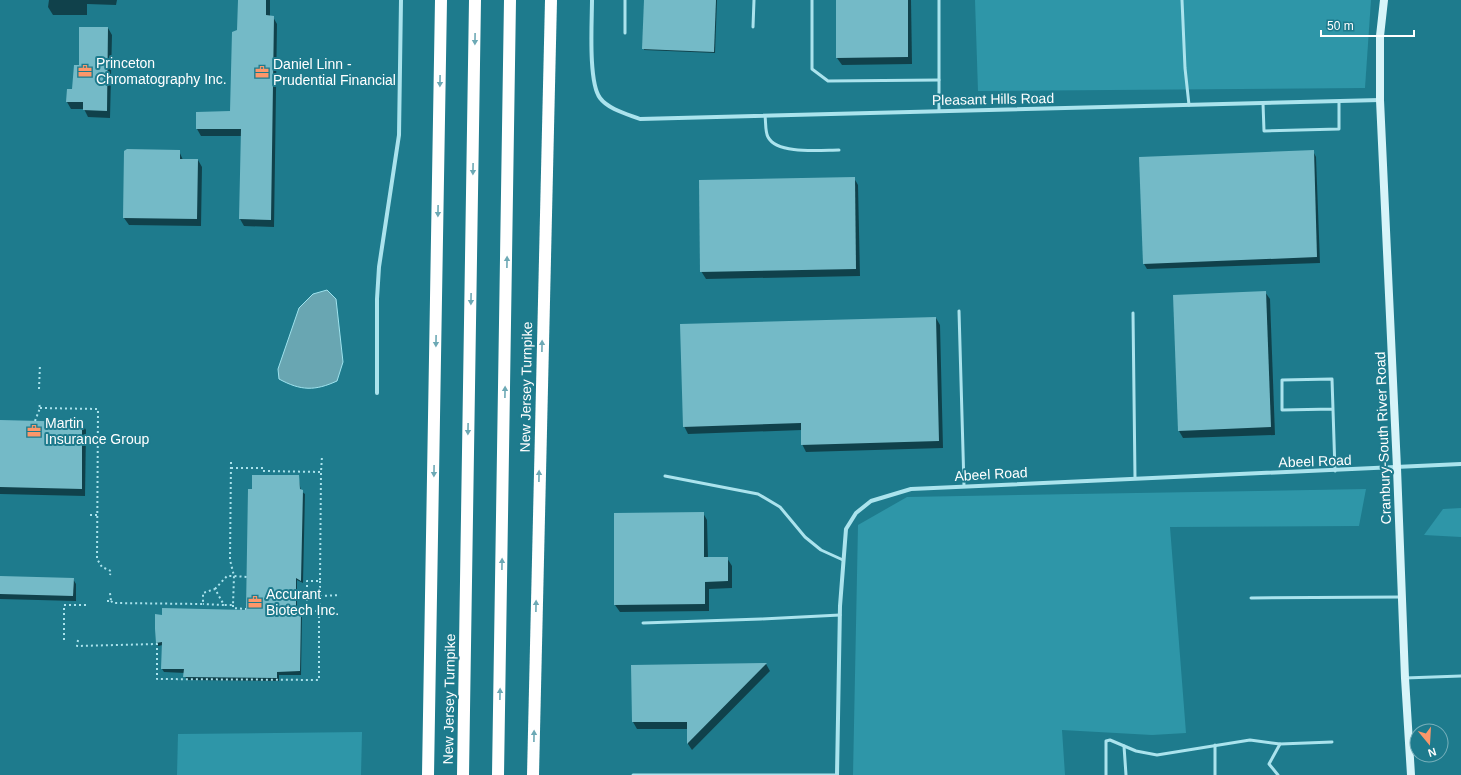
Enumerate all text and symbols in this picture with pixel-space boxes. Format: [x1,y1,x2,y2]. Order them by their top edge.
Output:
scale bar [1321,12,1414,38]
text: 50 m [1327,19,1354,33]
one-way arrow [472,33,478,46]
place label: Princeton Chromatography Inc. [96,55,227,87]
place label: Daniel Linn - Prudential Financial [273,56,396,88]
office icon: Princeton Chromatography Inc. [77,63,93,79]
office icon: Daniel Linn - Prudential Financial [254,64,270,80]
one-way arrow [436,75,443,87]
street label: Pleasant Hills Road [932,90,1054,108]
one-way arrow [470,163,476,176]
one-way arrow [435,205,441,218]
one-way arrow [504,255,510,268]
one-way arrow [467,293,474,305]
street label: New Jersey Turnpike [517,321,535,452]
one-way arrow [433,335,439,348]
one-way arrow [539,339,545,352]
street label: Cranbury-South River Road [1372,351,1394,525]
one-way arrow [502,385,508,398]
place label: Martin Insurance Group [45,415,149,447]
office icon: Martin Insurance Group [26,423,42,439]
one-way arrow [465,423,472,435]
street label: Abeel Road [1278,452,1352,470]
street label: Abeel Road [954,464,1028,484]
one-way arrow [431,465,437,478]
one-way arrow [536,469,542,482]
one-way arrow [499,557,505,570]
place label: Accurant Biotech Inc. [266,586,339,618]
office icon: Accurant Biotech Inc. [247,594,263,610]
one-way arrow [533,599,539,612]
street label: New Jersey Turnpike [440,633,458,764]
one-way arrow [497,687,503,700]
north arrow [1409,723,1449,763]
one-way arrow [530,730,537,742]
text: N [1426,746,1438,759]

